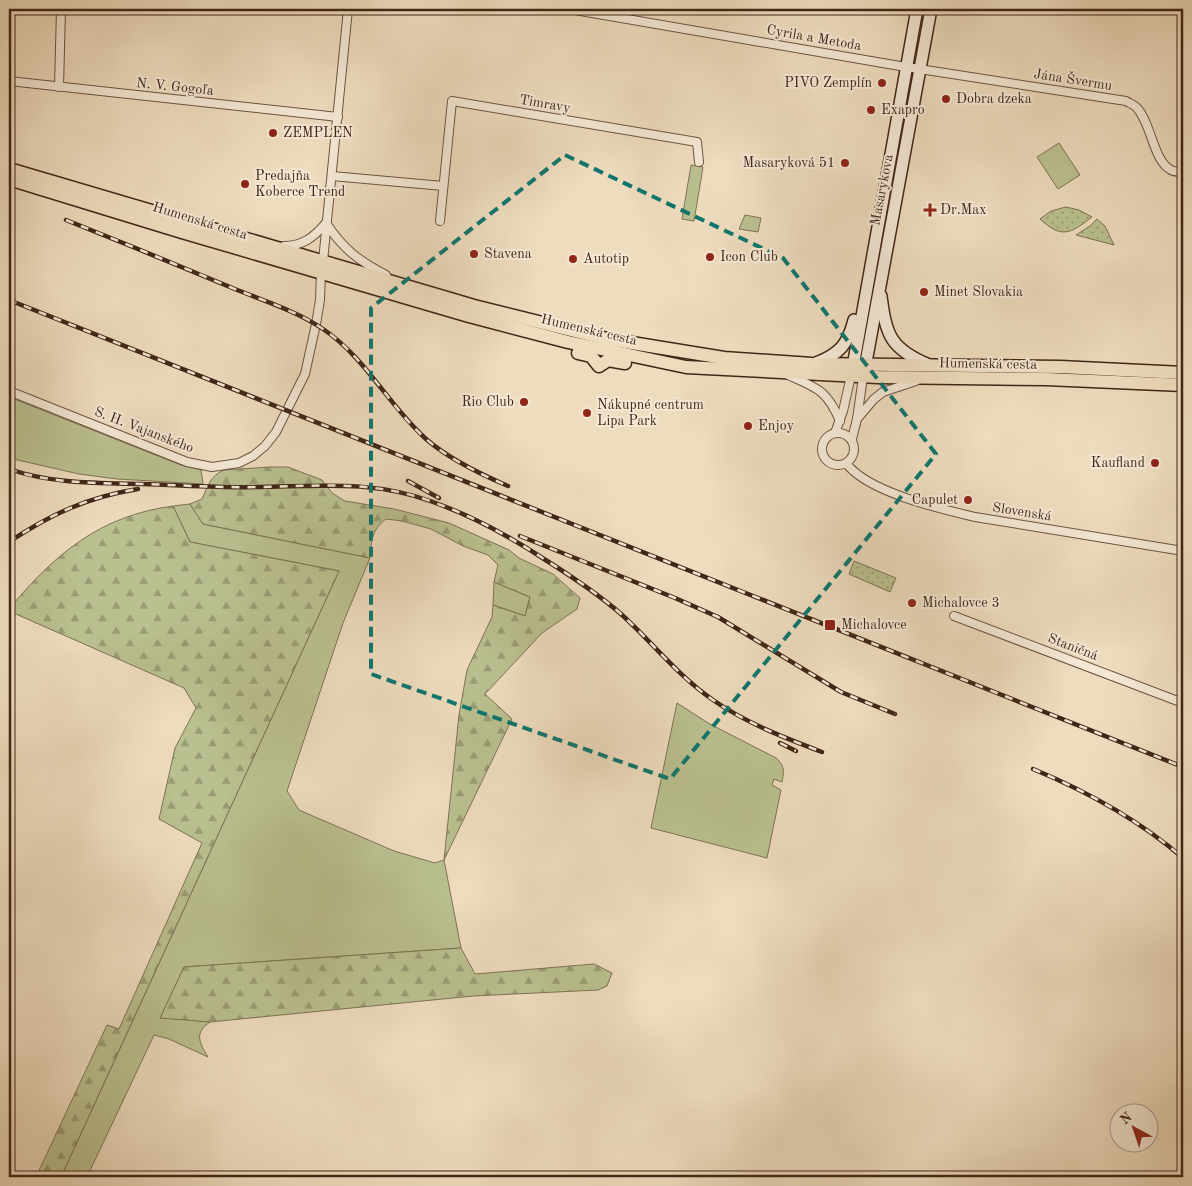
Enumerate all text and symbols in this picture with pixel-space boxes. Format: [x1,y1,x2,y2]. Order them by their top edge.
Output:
street label: Cyrila a Metoda [766,23,863,53]
street label: Jána Švermu [1033,64,1114,93]
street label: N. V. Gogoľa [135,76,215,98]
place label: PIVO Zemplín [784,76,872,90]
marker: PIVO Zemplín [876,77,888,89]
place label: Dobra dzeka [956,92,1032,106]
street label: Timravy [518,93,572,116]
marker: Dobra dzeka [940,93,952,105]
place label: Exapro [881,103,925,117]
marker: Exapro [865,104,877,116]
place label: ZEMPLEN [283,126,353,140]
marker: ZEMPLEN [267,127,279,139]
street label: Masarykova [868,153,896,227]
place label: Masaryková 51 [743,156,835,170]
marker: Masaryková 51 [839,157,851,169]
place label: Predajňa Koberce Trend [255,169,345,199]
marker: Predajňa Koberce Trend [239,178,251,190]
street label: Humenská cesta [151,200,249,242]
place label: Dr.Max [940,203,987,217]
marker: Dr.Max [924,204,936,216]
place label: Stavena [484,247,532,261]
marker: Stavena [468,248,480,260]
place label: Icon Club [720,250,778,264]
marker: Icon Club [704,251,716,263]
place label: Autotip [583,252,629,266]
marker: Autotip [567,253,579,265]
place label: Minet Slovakia [934,285,1023,299]
marker: Minet Slovakia [918,286,930,298]
street label: Humenská cesta [540,312,639,348]
street label: Humenská cesta [939,356,1037,372]
place label: Rio Club [462,395,514,409]
marker: Rio Club [518,396,530,408]
place label: Nákupné centrum Lipa Park [597,398,704,428]
street label: S. H. Vajanského [92,405,196,455]
marker: Nákupné centrum Lipa Park [581,407,593,419]
place label: Enjoy [758,419,795,433]
marker: Enjoy [742,420,754,432]
place label: Kaufland [1091,456,1145,470]
marker: Kaufland [1149,457,1161,469]
place label: Capulet [912,493,958,507]
marker: Capulet [962,494,974,506]
street label: Slovenská [991,500,1053,524]
place label: Michalovce 3 [922,596,1000,610]
marker: Michalovce 3 [906,597,918,609]
marker: Michalovce [823,618,837,632]
place label: Michalovce [841,618,907,632]
street label: Staničná [1046,631,1100,663]
north arrow [1110,1104,1160,1154]
text: N [1118,1110,1135,1128]

